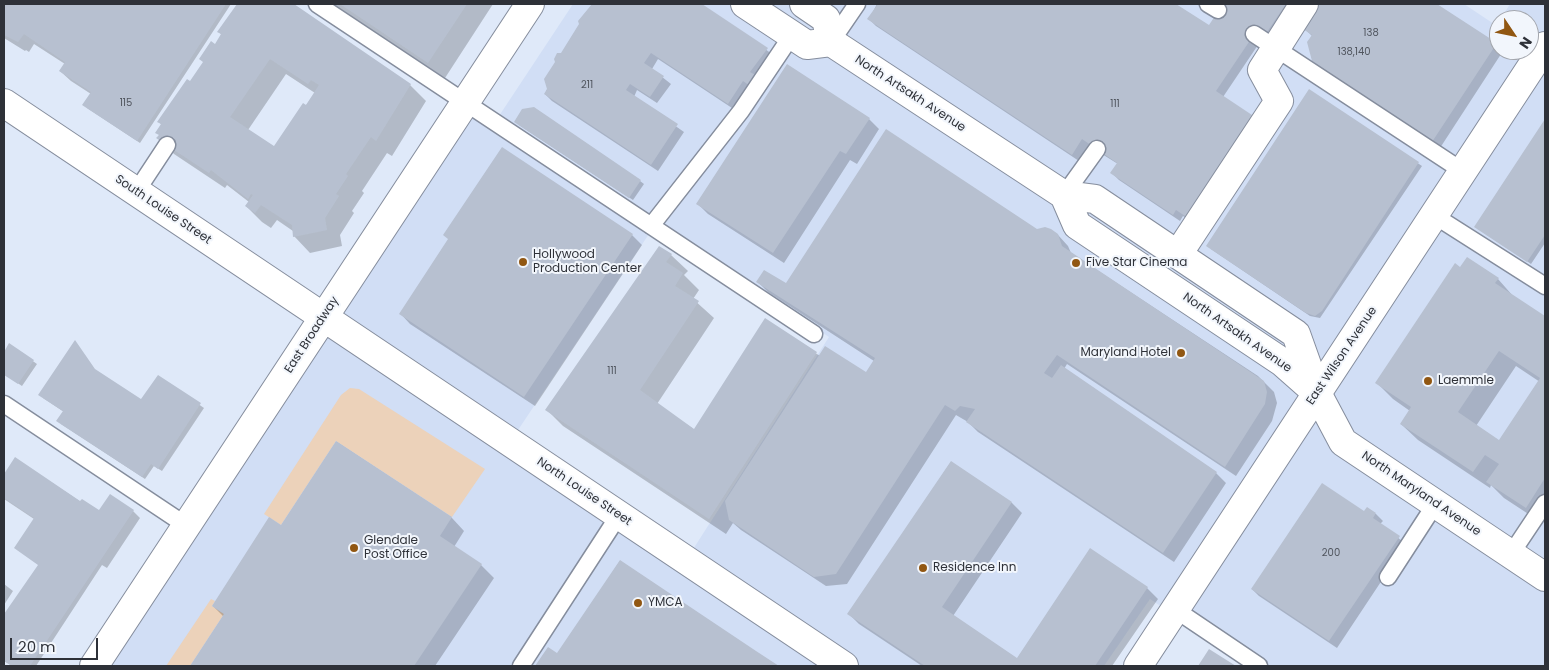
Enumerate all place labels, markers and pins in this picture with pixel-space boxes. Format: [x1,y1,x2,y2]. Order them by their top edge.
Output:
place label: Hollywood Production Center [533,248,642,276]
marker: Hollywood Production Center [517,256,529,268]
place label: Five Star Cinema [1086,256,1187,270]
marker: Five Star Cinema [1070,257,1082,269]
place label: Maryland Hotel [1081,346,1171,360]
marker: Maryland Hotel [1175,347,1187,359]
place label: Laemmle [1438,374,1494,388]
marker: Laemmle [1422,375,1434,387]
place label: Glendale Post Office [364,534,427,562]
marker: Glendale Post Office [348,542,360,554]
place label: Residence Inn [933,561,1016,575]
marker: Residence Inn [917,562,929,574]
place label: YMCA [648,596,683,610]
marker: YMCA [632,597,644,609]

